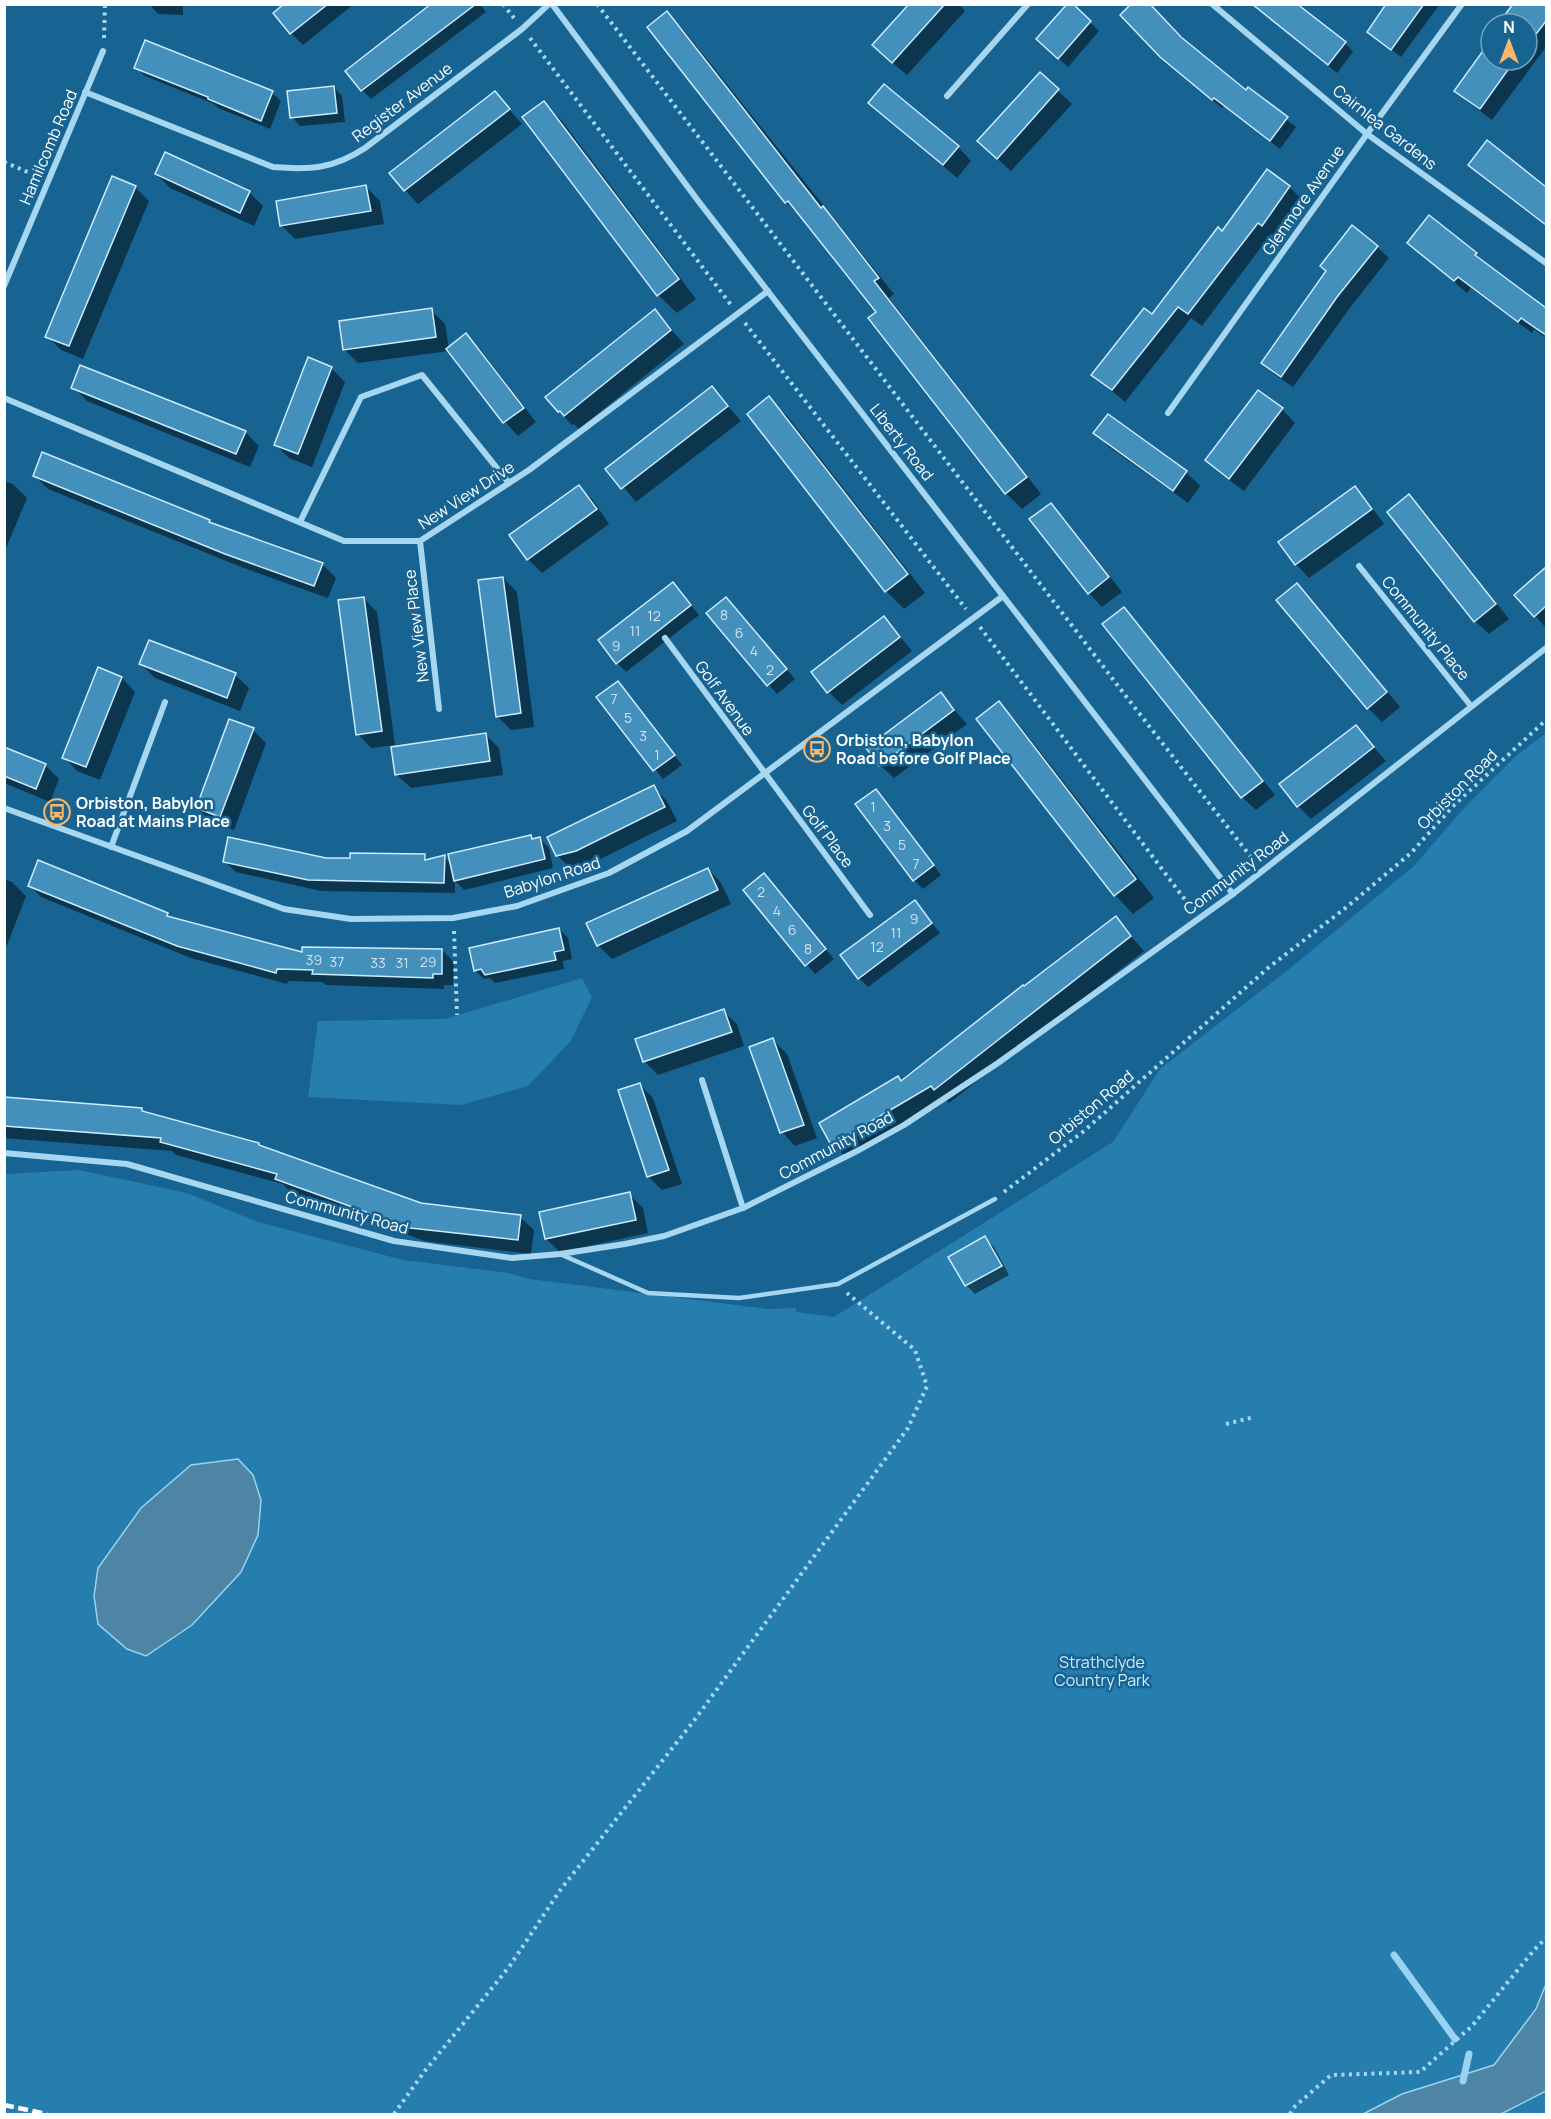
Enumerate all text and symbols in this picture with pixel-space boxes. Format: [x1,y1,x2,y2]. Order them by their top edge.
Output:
north arrow [1479,12,1539,72]
text: N [1503,16,1515,38]
street label: Register Avenue [347,57,457,147]
street label: Cairnlea Gardens [1328,79,1442,175]
street label: Hamilcomb Road [14,86,82,208]
street label: Glenmore Avenue [1257,141,1349,259]
street label: Liberty Road [865,399,939,485]
street label: New View Drive [414,456,518,534]
street label: New View Place [398,568,434,684]
street label: Community Place [1377,571,1475,685]
house number: 8 [720,605,728,624]
house number: 12 [647,606,661,625]
house number: 11 [630,621,640,640]
house number: 6 [735,623,743,642]
house number: 9 [612,636,620,655]
house number: 4 [750,641,758,660]
street label: Golf Avenue [690,656,760,740]
house number: 2 [766,660,774,679]
house number: 7 [610,689,618,708]
house number: 5 [624,708,632,727]
house number: 3 [639,726,647,745]
place label: Orbiston, Babylon Road before Golf Place [836,729,1011,769]
bus stop icon: Orbiston, Babylon Road before Golf Place [802,734,832,764]
street label: Orbiston Road [1412,744,1502,834]
house number: 1 [654,745,660,764]
place label: Orbiston, Babylon Road at Mains Place [76,792,230,832]
bus stop icon: Orbiston, Babylon Road at Mains Place [42,797,72,827]
house number: 1 [870,797,876,816]
street label: Golf Place [797,800,859,872]
house number: 3 [883,816,891,835]
street label: Community Road [1179,826,1293,920]
house number: 5 [898,835,906,854]
street label: Babylon Road [501,851,603,903]
house number: 7 [912,854,920,873]
house number: 2 [757,882,765,901]
house number: 4 [773,901,781,920]
house number: 9 [910,909,918,928]
house number: 6 [788,920,796,939]
house number: 11 [891,923,901,942]
house number: 12 [870,937,884,956]
house number: 8 [804,939,812,958]
house number: 39 [306,950,322,969]
house number: 37 [330,952,344,971]
house number: 29 [420,952,436,971]
house number: 33 [370,953,386,972]
house number: 31 [395,953,409,972]
street label: Orbiston Road [1044,1065,1138,1149]
street label: Community Road [775,1106,897,1184]
street label: Community Road [283,1185,411,1239]
park label: Strathclyde Country Park [1054,1651,1151,1691]

